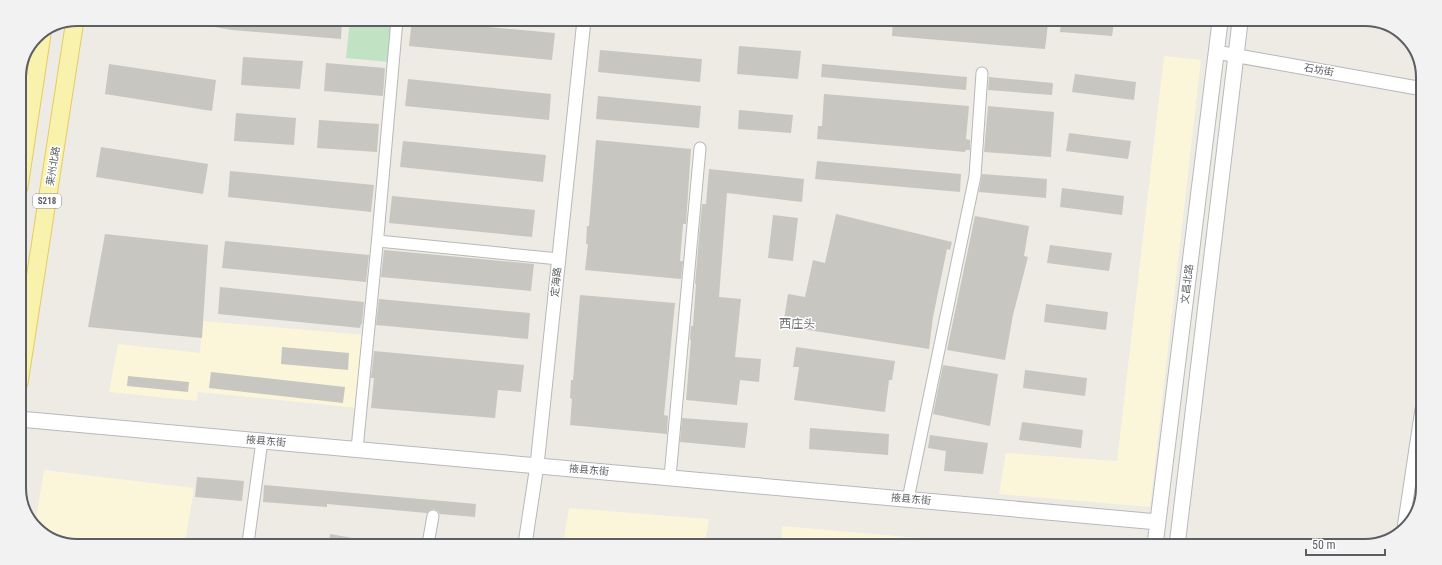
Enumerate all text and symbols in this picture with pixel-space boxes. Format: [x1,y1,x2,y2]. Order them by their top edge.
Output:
street label: 石坊街 [1303,62,1335,78]
street label: 莱州北路 [44,145,62,187]
road number: S218 [33,194,61,208]
street label: 文昌北路 [1179,263,1195,305]
street label: 定海路 [549,267,563,297]
district label: 西庄头 [779,317,815,331]
street label: 掖县东街 [246,434,286,448]
street label: 掖县东街 [569,463,609,477]
street label: 掖县东街 [891,492,931,506]
scale bar [1306,531,1385,557]
text: 50 m [1312,538,1336,552]

